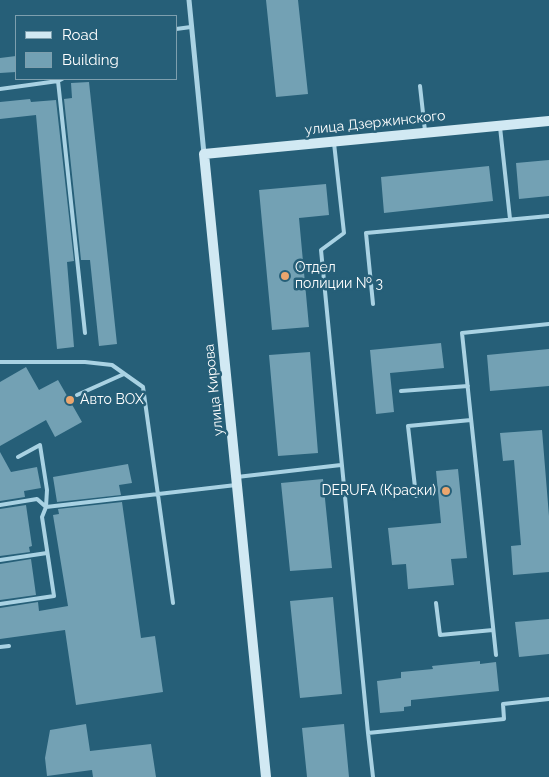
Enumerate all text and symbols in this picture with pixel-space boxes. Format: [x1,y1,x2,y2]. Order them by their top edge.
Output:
legend [15,15,178,80]
text: Road [62,26,98,44]
text: Building [62,51,119,69]
street label: улица Дзержинского [304,107,446,139]
place label: Отдел полиции № 3 [295,260,383,292]
marker: Отдел полиции № 3 [279,270,291,282]
street label: улица Кирова [201,343,227,437]
place label: Авто BOX [80,392,144,408]
marker: Авто BOX [64,394,76,406]
place label: DERUFA (Краски) [321,483,436,499]
marker: DERUFA (Краски) [440,485,452,497]

